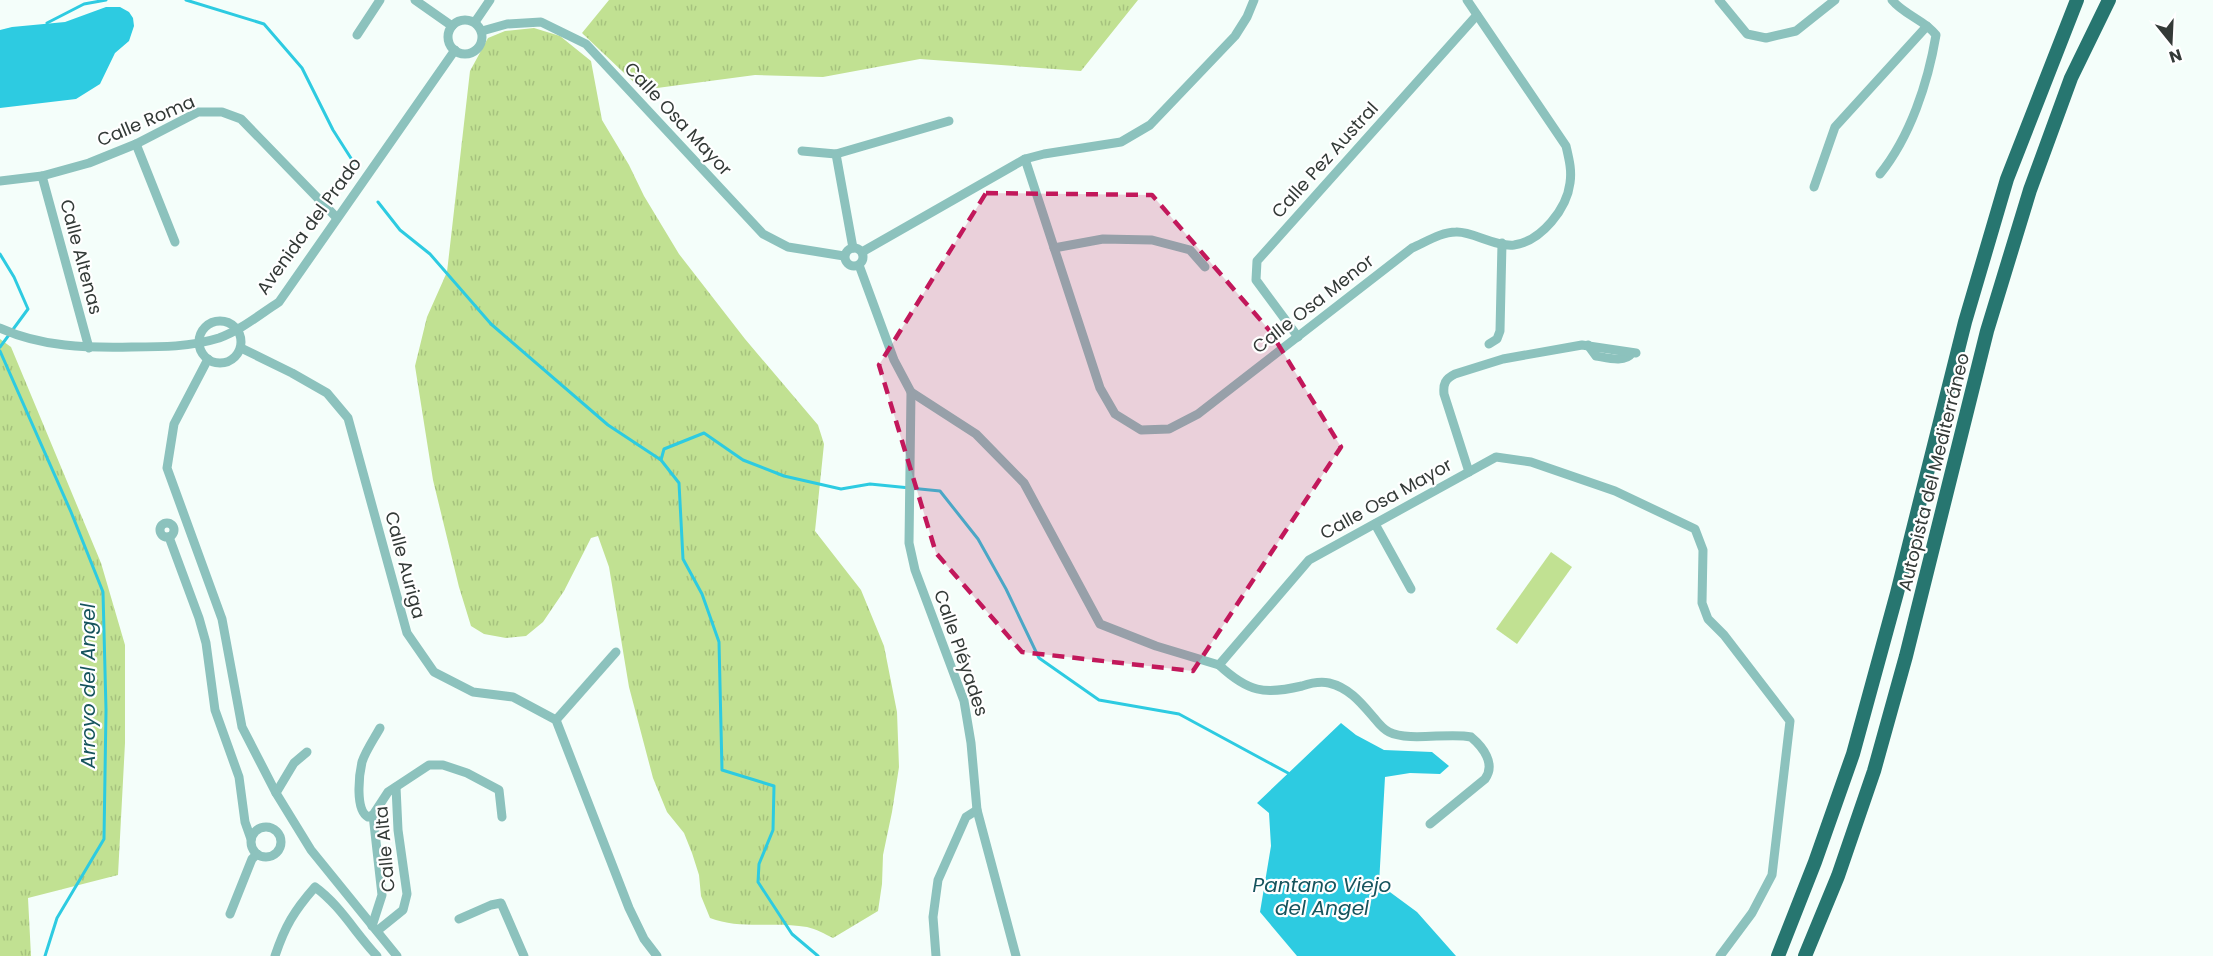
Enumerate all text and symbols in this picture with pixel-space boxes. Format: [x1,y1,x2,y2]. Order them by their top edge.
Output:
north arrow [2141,12,2201,72]
text: N [2166,43,2185,69]
street label: Calle Osa Mayor [619,56,738,181]
street label: Calle Roma [93,89,199,152]
street label: Calle Pez Austral [1266,96,1384,223]
street label: Avenida del Prado [250,152,367,299]
street label: Calle Altenas [54,197,109,317]
street label: Calle Osa Menor [1247,248,1379,359]
street label: Autopista del Mediterráneo [1892,350,1975,594]
street label: Calle Osa Mayor [1315,452,1457,545]
street label: Calle Auriga [379,509,432,621]
street label: Calle Pléyades [928,586,995,719]
water label: Arroyo del Angel [74,603,102,770]
street label: Calle Alta [368,805,401,893]
water label: Pantano Viejo del Angel [1253,871,1391,922]

